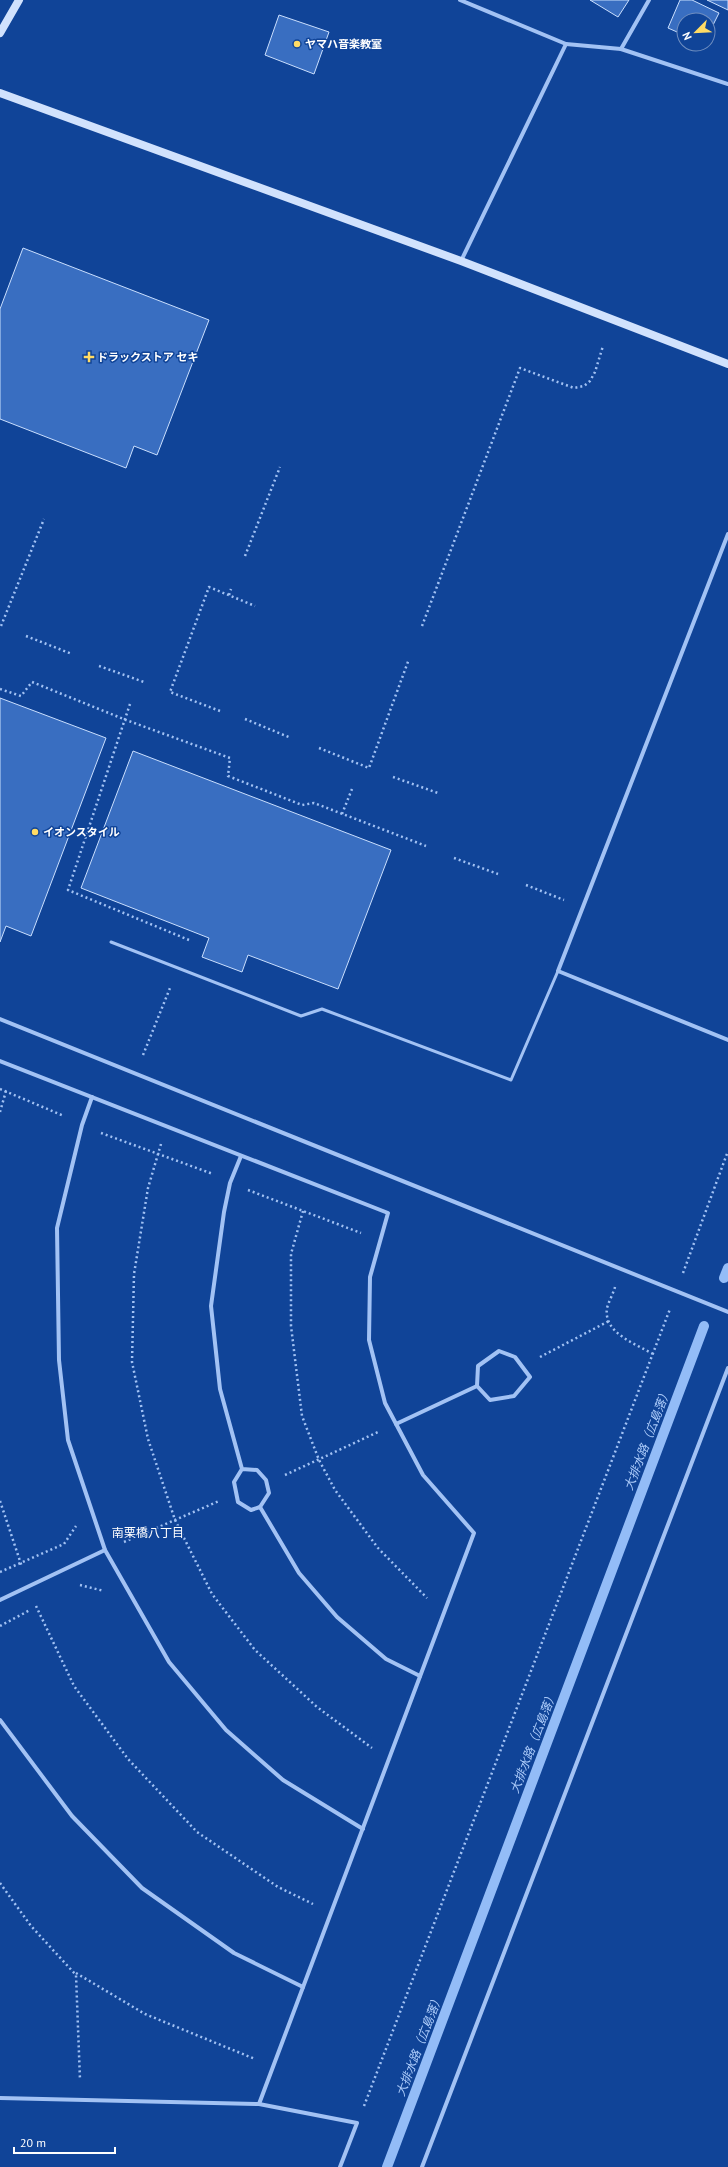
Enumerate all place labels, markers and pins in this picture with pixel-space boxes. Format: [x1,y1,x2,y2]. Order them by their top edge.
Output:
place label: ヤマハ音楽教室 [305,37,382,51]
marker: ヤマハ音楽教室 [292,39,302,49]
place label: ドラックストア セキ [97,350,198,364]
marker: ドラックストア セキ [84,352,94,362]
place label: イオンスタイル [43,825,120,839]
marker: イオンスタイル [30,827,40,837]

